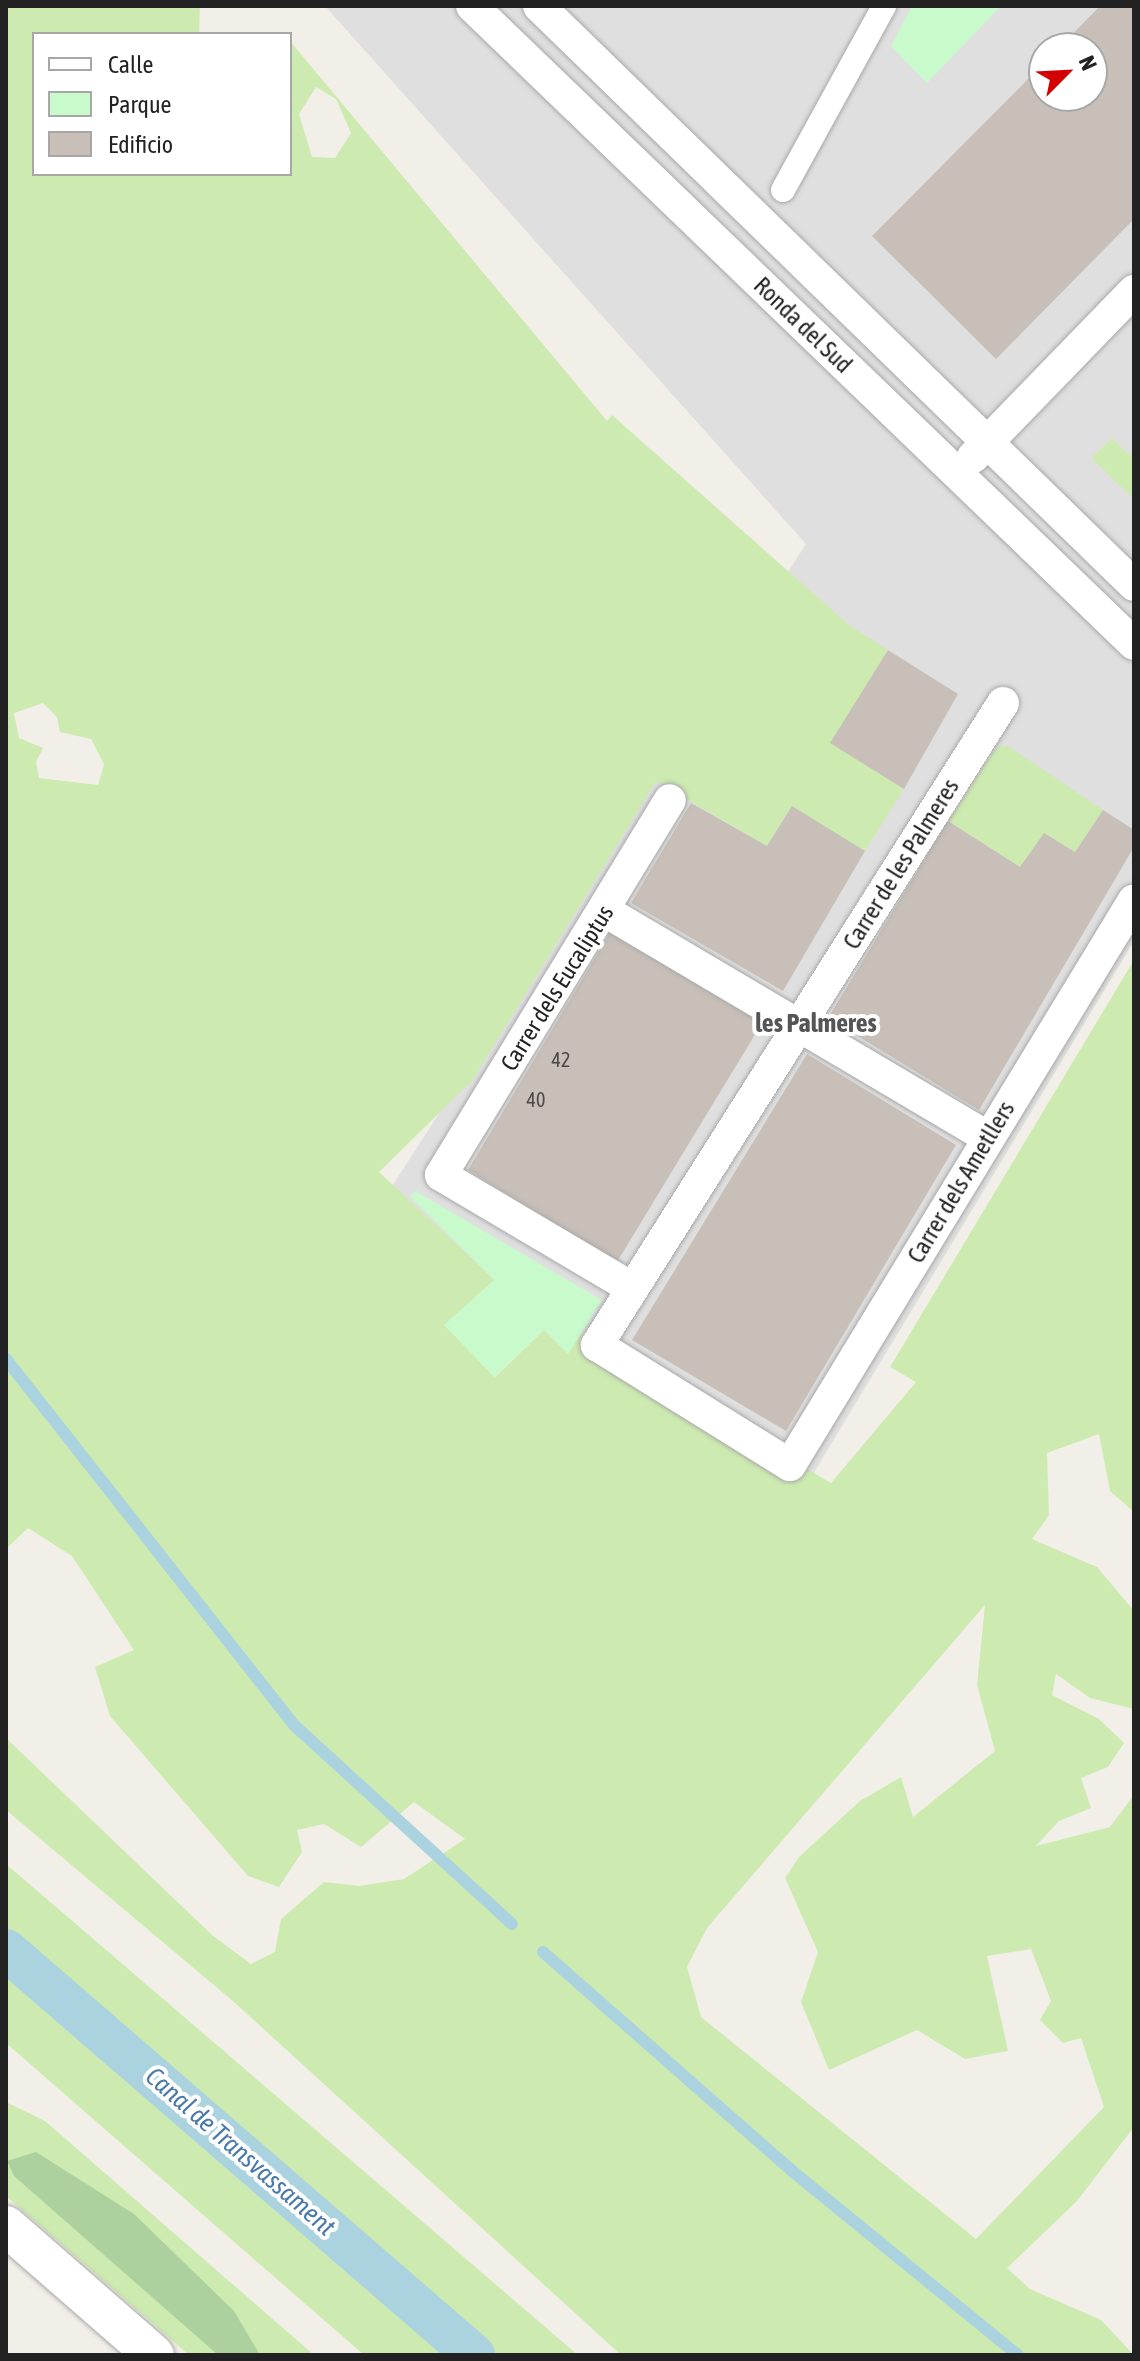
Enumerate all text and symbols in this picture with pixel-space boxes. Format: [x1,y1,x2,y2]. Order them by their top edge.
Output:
legend [32,32,292,176]
north arrow [1028,32,1108,112]
text: Calle [108,51,153,78]
text: N [1074,52,1103,74]
text: Parque [108,91,171,118]
text: Edificio [108,131,173,158]
street label: Ronda del Sud [748,271,858,379]
street label: Carrer de les Palmeres [837,774,965,954]
street label: Carrer dels Eucaliptus [494,900,620,1076]
district label: les Palmeres [755,1008,877,1040]
house number: 42 [552,1047,570,1071]
house number: 40 [527,1087,545,1111]
street label: Carrer dels Ametllers [901,1096,1021,1268]
water label: Canal de Transvassament [139,2061,341,2243]

